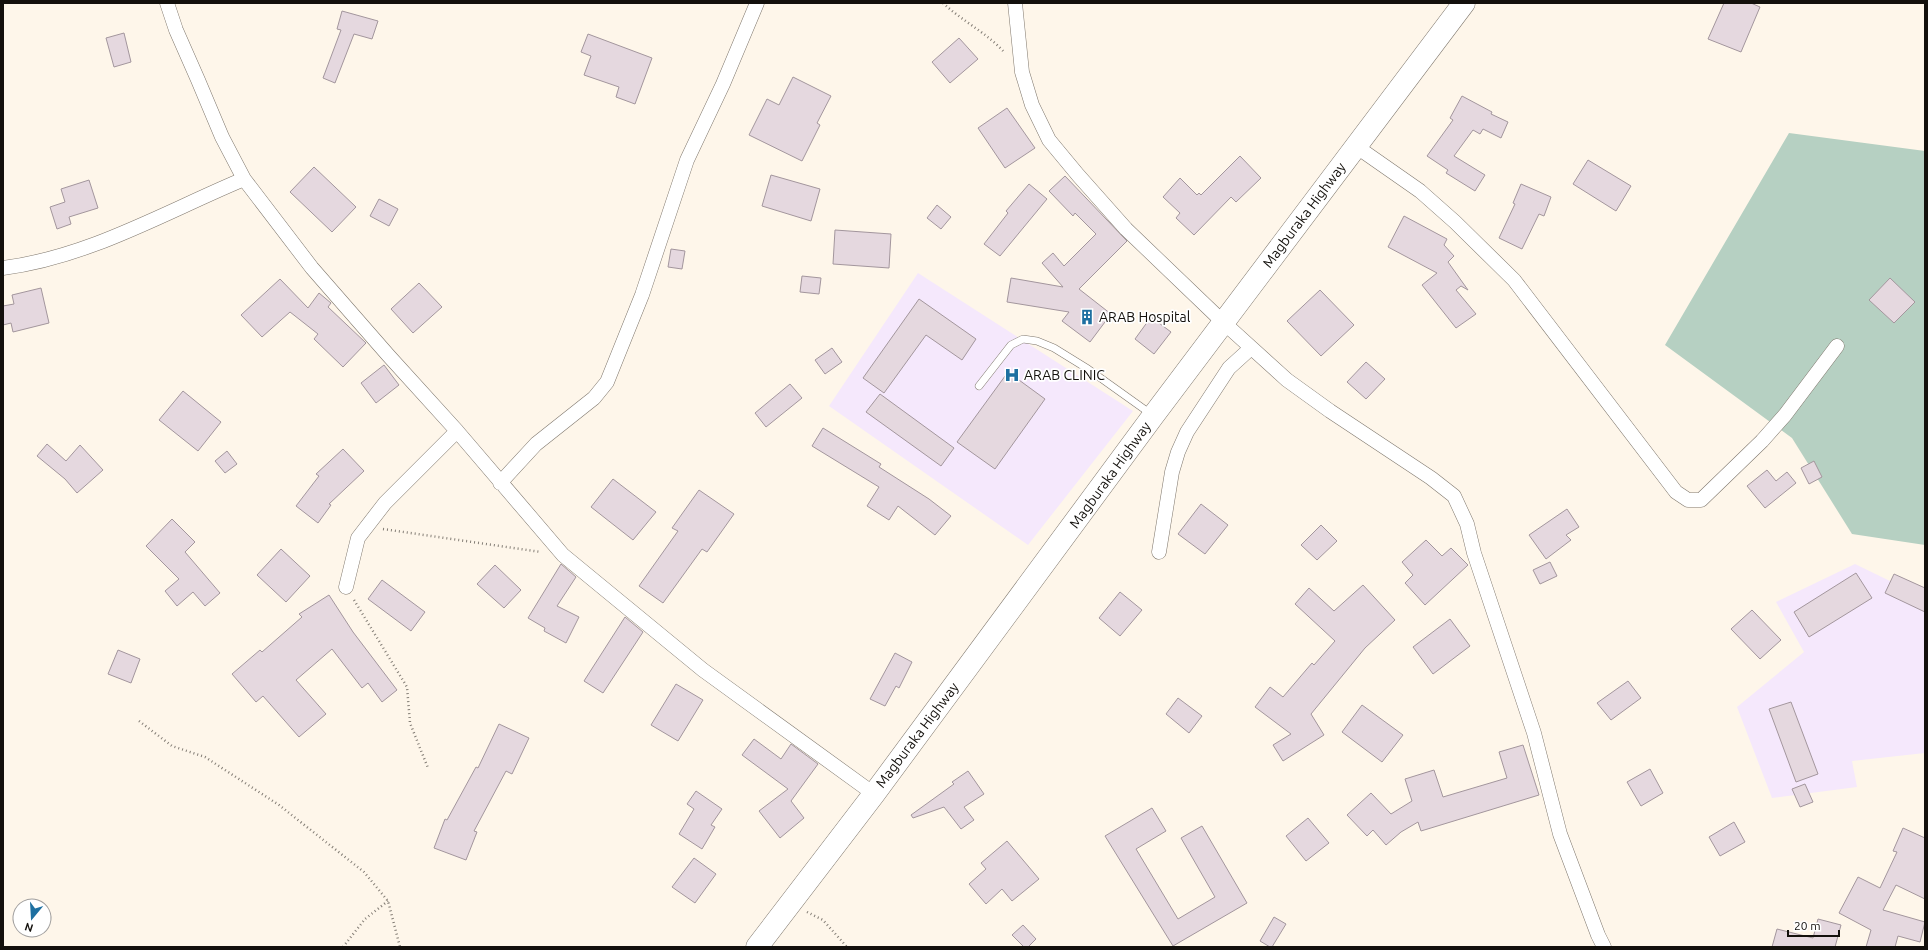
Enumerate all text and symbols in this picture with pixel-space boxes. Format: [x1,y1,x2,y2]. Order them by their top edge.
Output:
street label: Magburaka Highway [1259,159,1349,271]
building icon: ARAB Hospital [1078,308,1096,326]
place label: ARAB Hospital [1099,309,1191,325]
hospital icon: ARAB CLINIC [1003,366,1021,384]
place label: ARAB CLINIC [1024,367,1105,383]
street label: Magburaka Highway [1066,419,1154,531]
street label: Magburaka Highway [872,679,962,791]
north arrow [12,898,52,938]
scale bar [1788,912,1839,938]
text: 20 m [1794,919,1821,932]
text: N [23,921,35,934]

